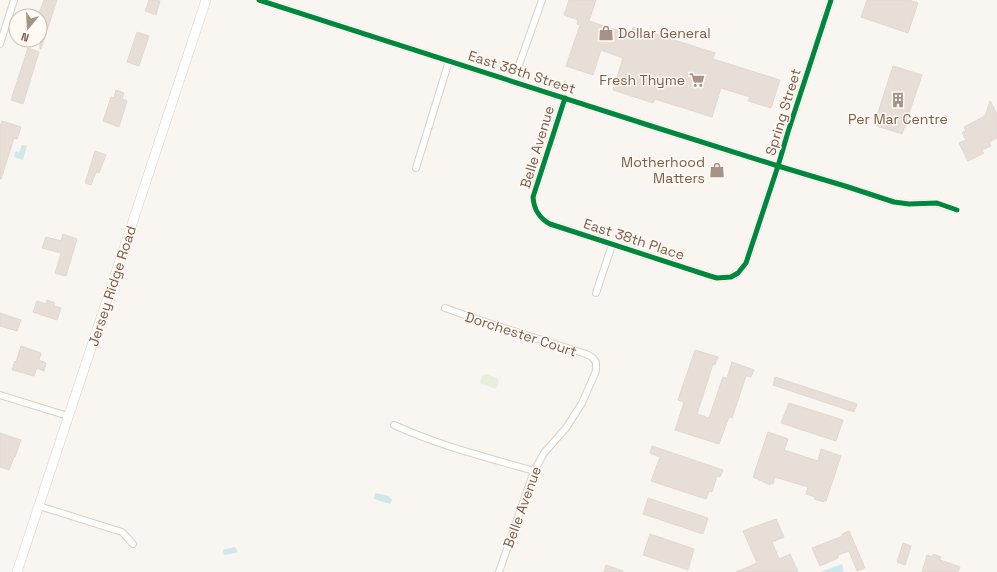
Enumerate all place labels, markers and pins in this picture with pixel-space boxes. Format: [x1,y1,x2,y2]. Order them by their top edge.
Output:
shop icon: Dollar General [597,24,615,42]
place label: Dollar General [618,24,711,42]
place label: Fresh Thyme [599,71,685,89]
supermarket icon: Fresh Thyme [688,71,706,89]
building icon: Per Mar Centre [889,91,907,109]
place label: Per Mar Centre [848,110,948,128]
place label: Motherhood Matters [621,153,705,187]
shop icon: Motherhood Matters [708,161,726,179]

